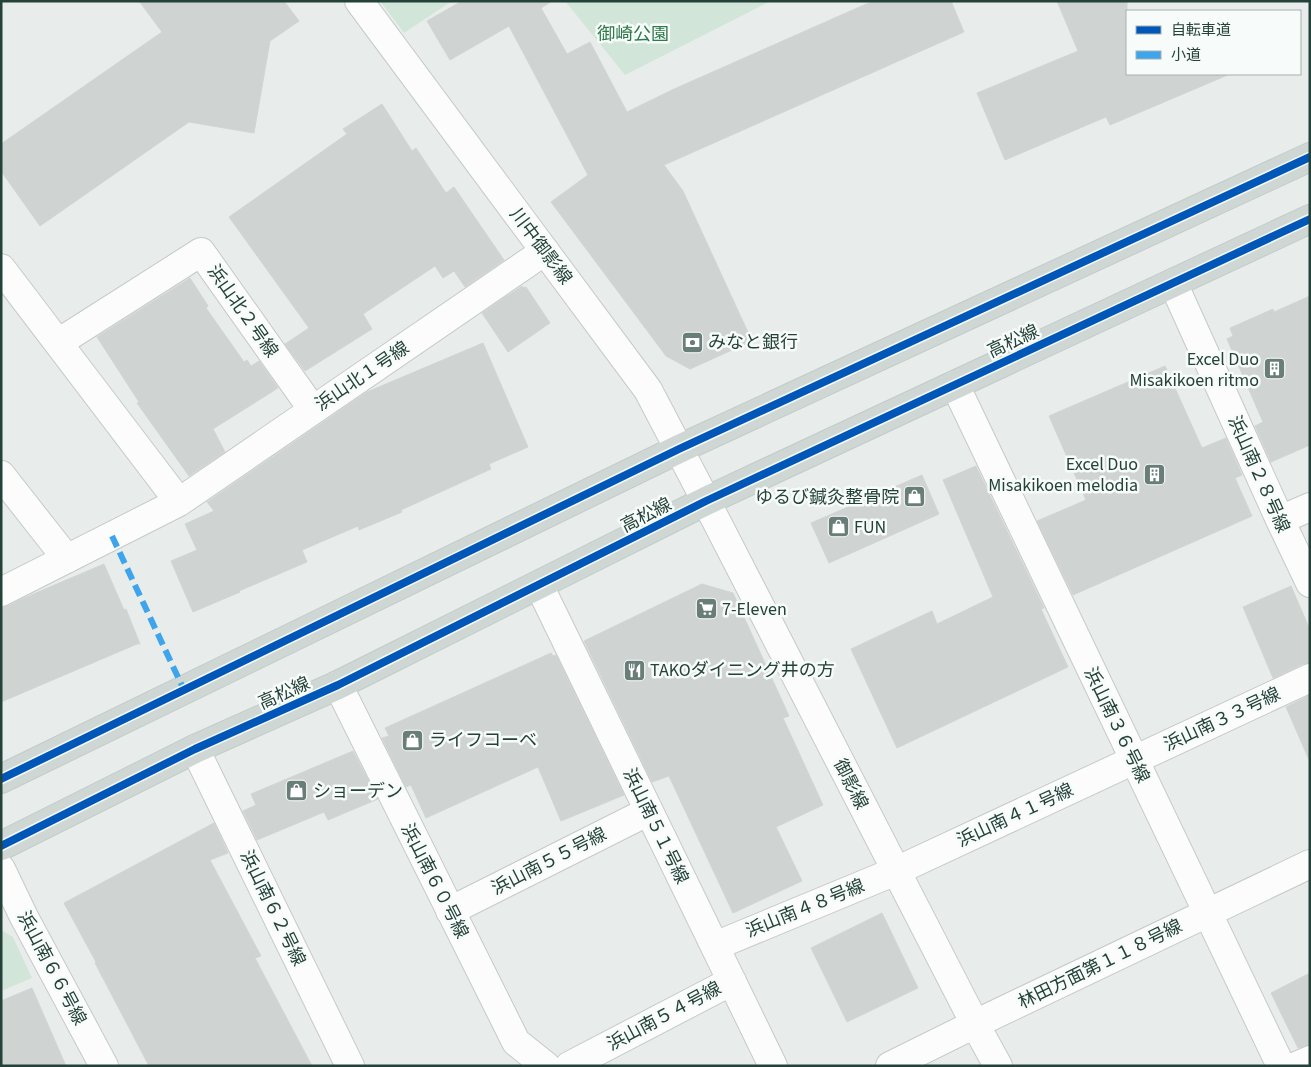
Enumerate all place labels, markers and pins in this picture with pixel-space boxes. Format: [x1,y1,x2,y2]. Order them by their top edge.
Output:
bank icon: みなと銀行 [680,330,704,354]
place label: みなと銀行 [708,330,798,355]
place label: Excel Duo Misakikoen ritmo [1129,347,1259,393]
building icon: Excel Duo Misakikoen ritmo [1263,357,1287,381]
place label: Excel Duo Misakikoen melodia [988,452,1138,498]
building icon: Excel Duo Misakikoen melodia [1142,462,1166,486]
place label: ゆるび鍼灸整骨院 [755,485,899,510]
shop icon: ゆるび鍼灸整骨院 [903,485,927,509]
shop icon: FUN [826,515,850,539]
place label: FUN [854,515,886,540]
supermarket icon: 7-Eleven [694,597,718,621]
place label: 7-Eleven [722,597,787,622]
restaurant icon: TAKOダイニング井の方 [622,658,646,682]
place label: TAKOダイニング井の方 [650,658,835,683]
shop icon: ライフコーベ [401,728,425,752]
place label: ライフコーベ [429,728,537,753]
shop icon: ショーデン [285,779,309,803]
place label: ショーデン [313,779,403,804]

